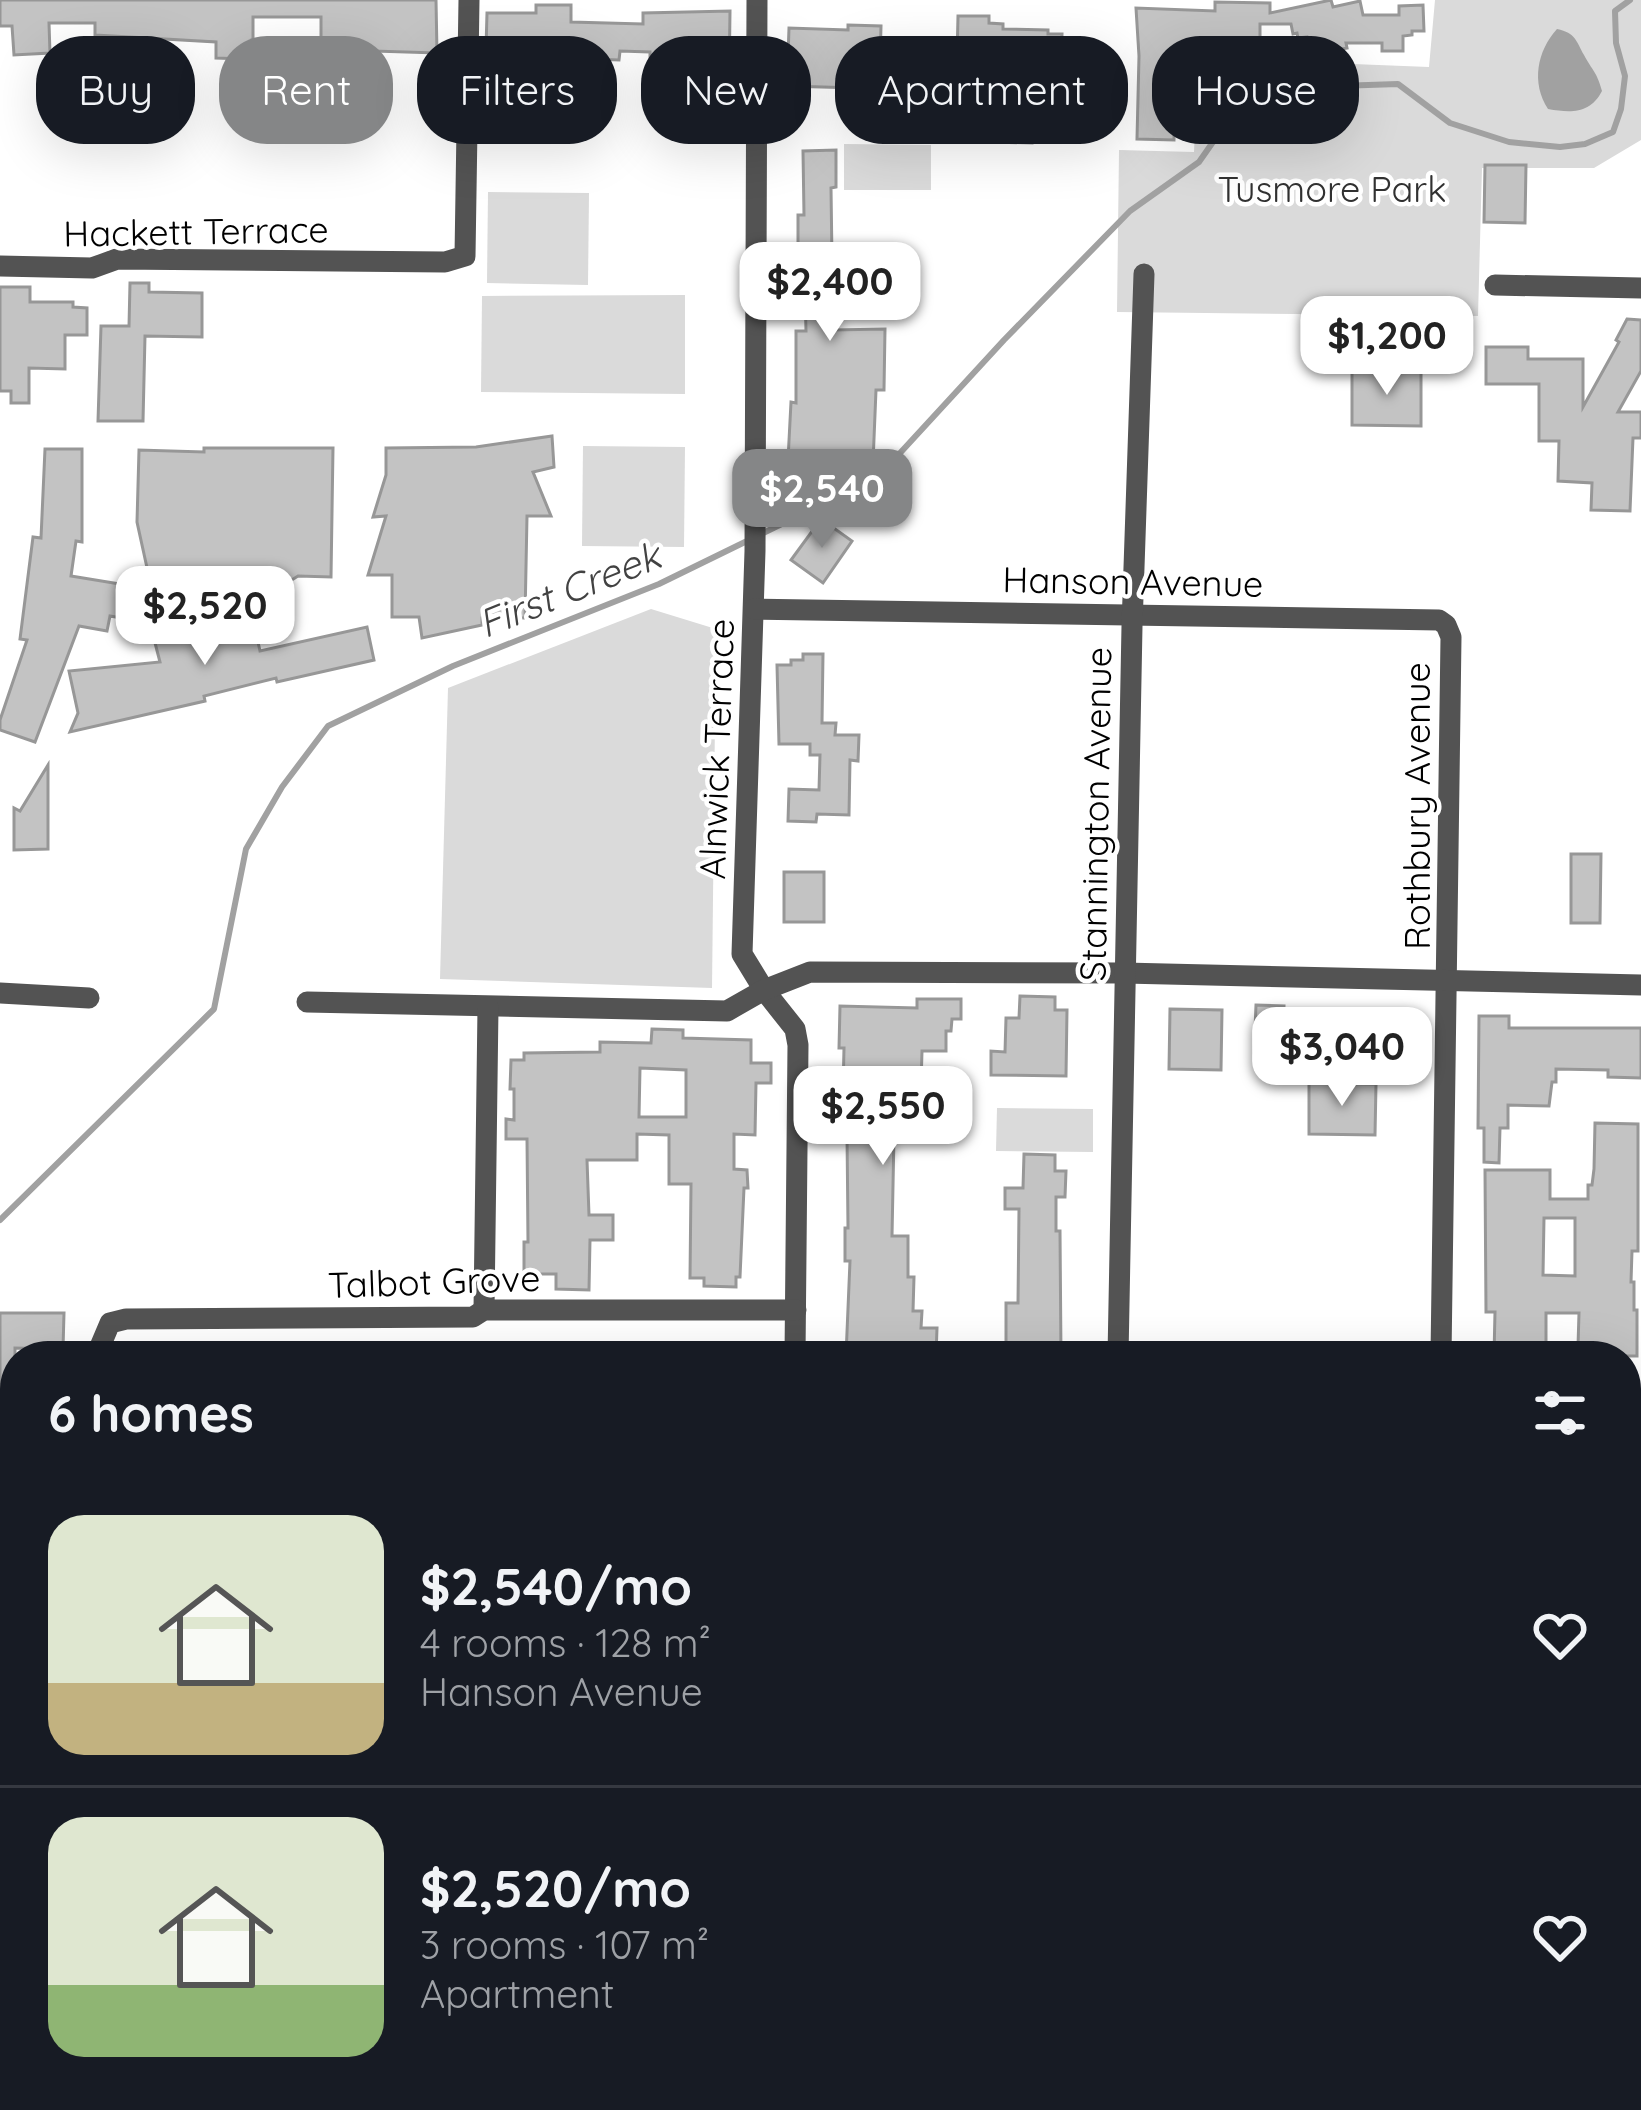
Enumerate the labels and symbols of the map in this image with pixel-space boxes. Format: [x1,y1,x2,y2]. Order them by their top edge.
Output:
park label: Tusmore Park [1218,166,1446,211]
street label: Hackett Terrace [63,206,329,256]
pin: $2,400 [732,242,928,344]
pin: $1,200 [1289,296,1485,398]
pin: $2,540 [724,449,920,551]
water label: First Creek [471,529,670,648]
street label: Hanson Avenue [1002,556,1264,606]
pin: $2,520 [107,566,303,668]
street label: Alnwick Terrace [689,618,743,880]
street label: Stannington Avenue [1070,646,1120,982]
street label: Rothbury Avenue [1394,662,1439,950]
pin: $3,040 [1244,1007,1440,1109]
pin: $2,550 [785,1066,981,1168]
street label: Talbot Grove [327,1255,541,1307]

